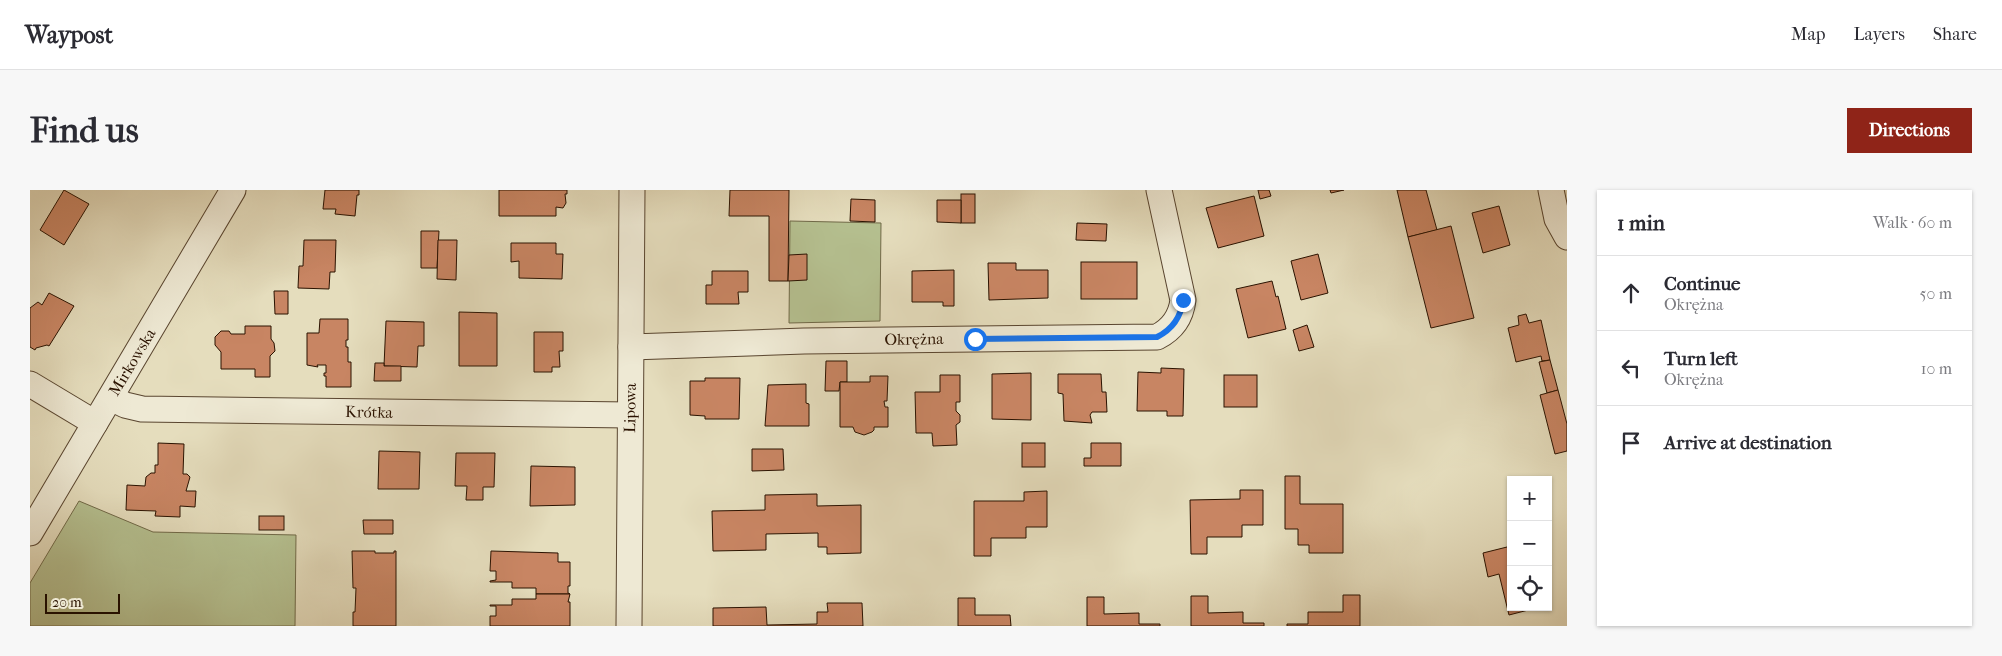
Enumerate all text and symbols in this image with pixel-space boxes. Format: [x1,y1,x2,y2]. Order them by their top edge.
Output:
text: Waypost [25,21,113,49]
text: Map [1791,24,1825,45]
text: Layers [1853,24,1905,45]
text: Share [1933,24,1977,45]
button: Directions [1847,108,1972,153]
text: Find us [30,110,139,151]
text: 1 min [1617,211,1665,235]
text: Walk · 60 m [1873,213,1952,232]
text: Continue [1664,273,1740,295]
icon: ahead [1617,279,1645,307]
text: 50 m [1920,284,1952,303]
route end [1172,289,1195,312]
text: Okrężna [1664,295,1723,314]
street label: Mirkowska [104,324,160,399]
route start [964,328,987,351]
street label: Okrężna [884,329,944,349]
text: Turn left [1664,348,1738,370]
icon: left [1617,354,1645,382]
text: 10 m [1921,359,1952,378]
text: Okrężna [1664,370,1723,389]
street label: Lipowa [620,382,640,433]
street label: Krótka [345,402,394,422]
icon: arrive [1617,429,1645,457]
text: Arrive at destination [1664,432,1832,454]
map controls [1507,476,1552,611]
button: + [1507,476,1552,521]
button: − [1507,521,1552,566]
button: locate [1507,566,1552,611]
scale bar [45,591,120,614]
text: 20 m [52,594,82,611]

